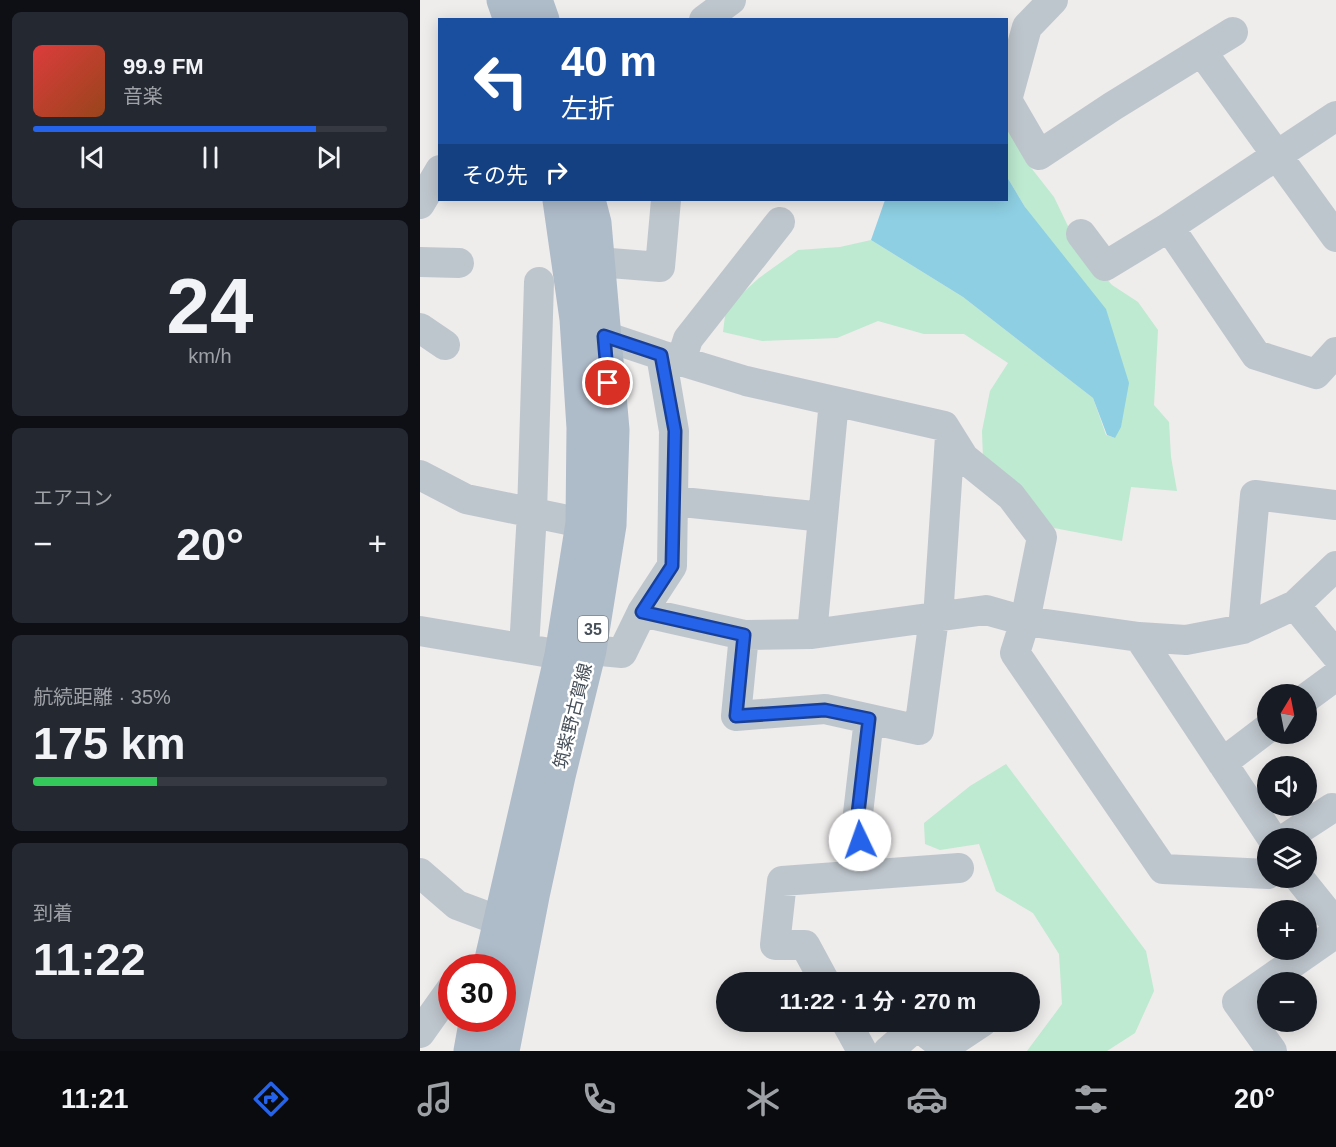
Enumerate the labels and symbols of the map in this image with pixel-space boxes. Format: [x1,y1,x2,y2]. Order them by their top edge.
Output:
pin [582,357,633,408]
road number: 35 [578,616,608,642]
street label: 筑紫野古賀線 [550,661,596,771]
north arrow [1257,684,1317,744]
position arrow [828,808,892,872]
speed limit sign: 30 [438,954,516,1032]

